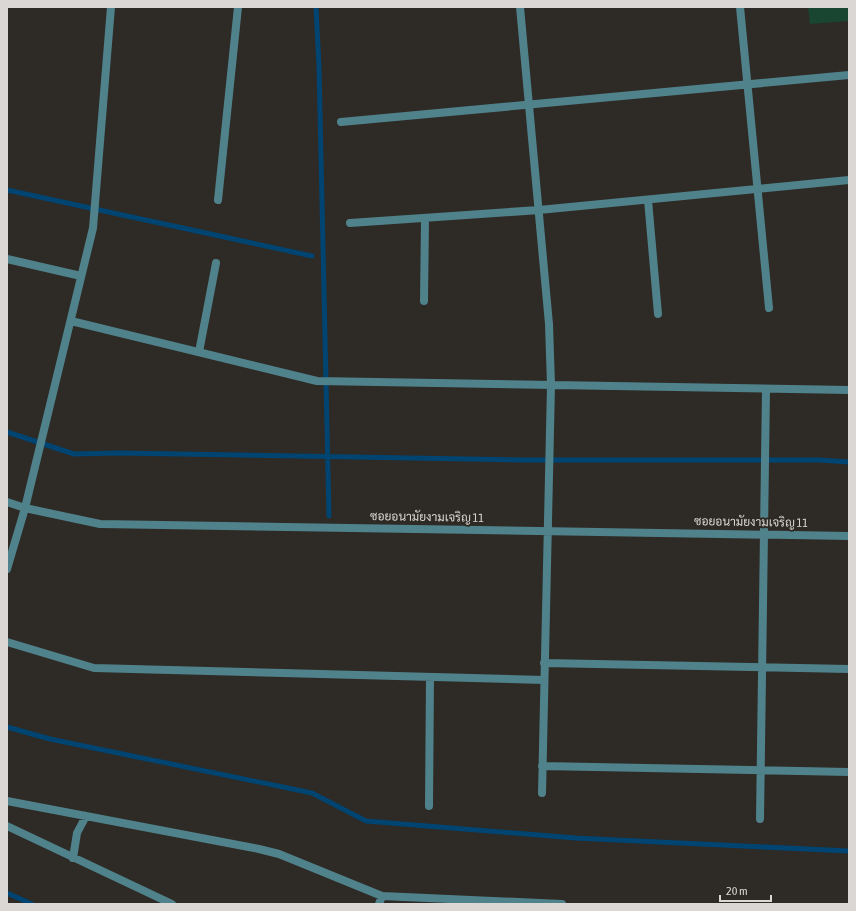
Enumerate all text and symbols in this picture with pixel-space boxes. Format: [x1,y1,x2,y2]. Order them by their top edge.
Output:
street label: ซอยอนามัยงามเจริญ 11 [370,509,484,525]
street label: ซอยอนามัยงามเจริญ 11 [694,514,808,530]
scale bar [720,877,771,903]
text: 20 m [726,884,748,898]

